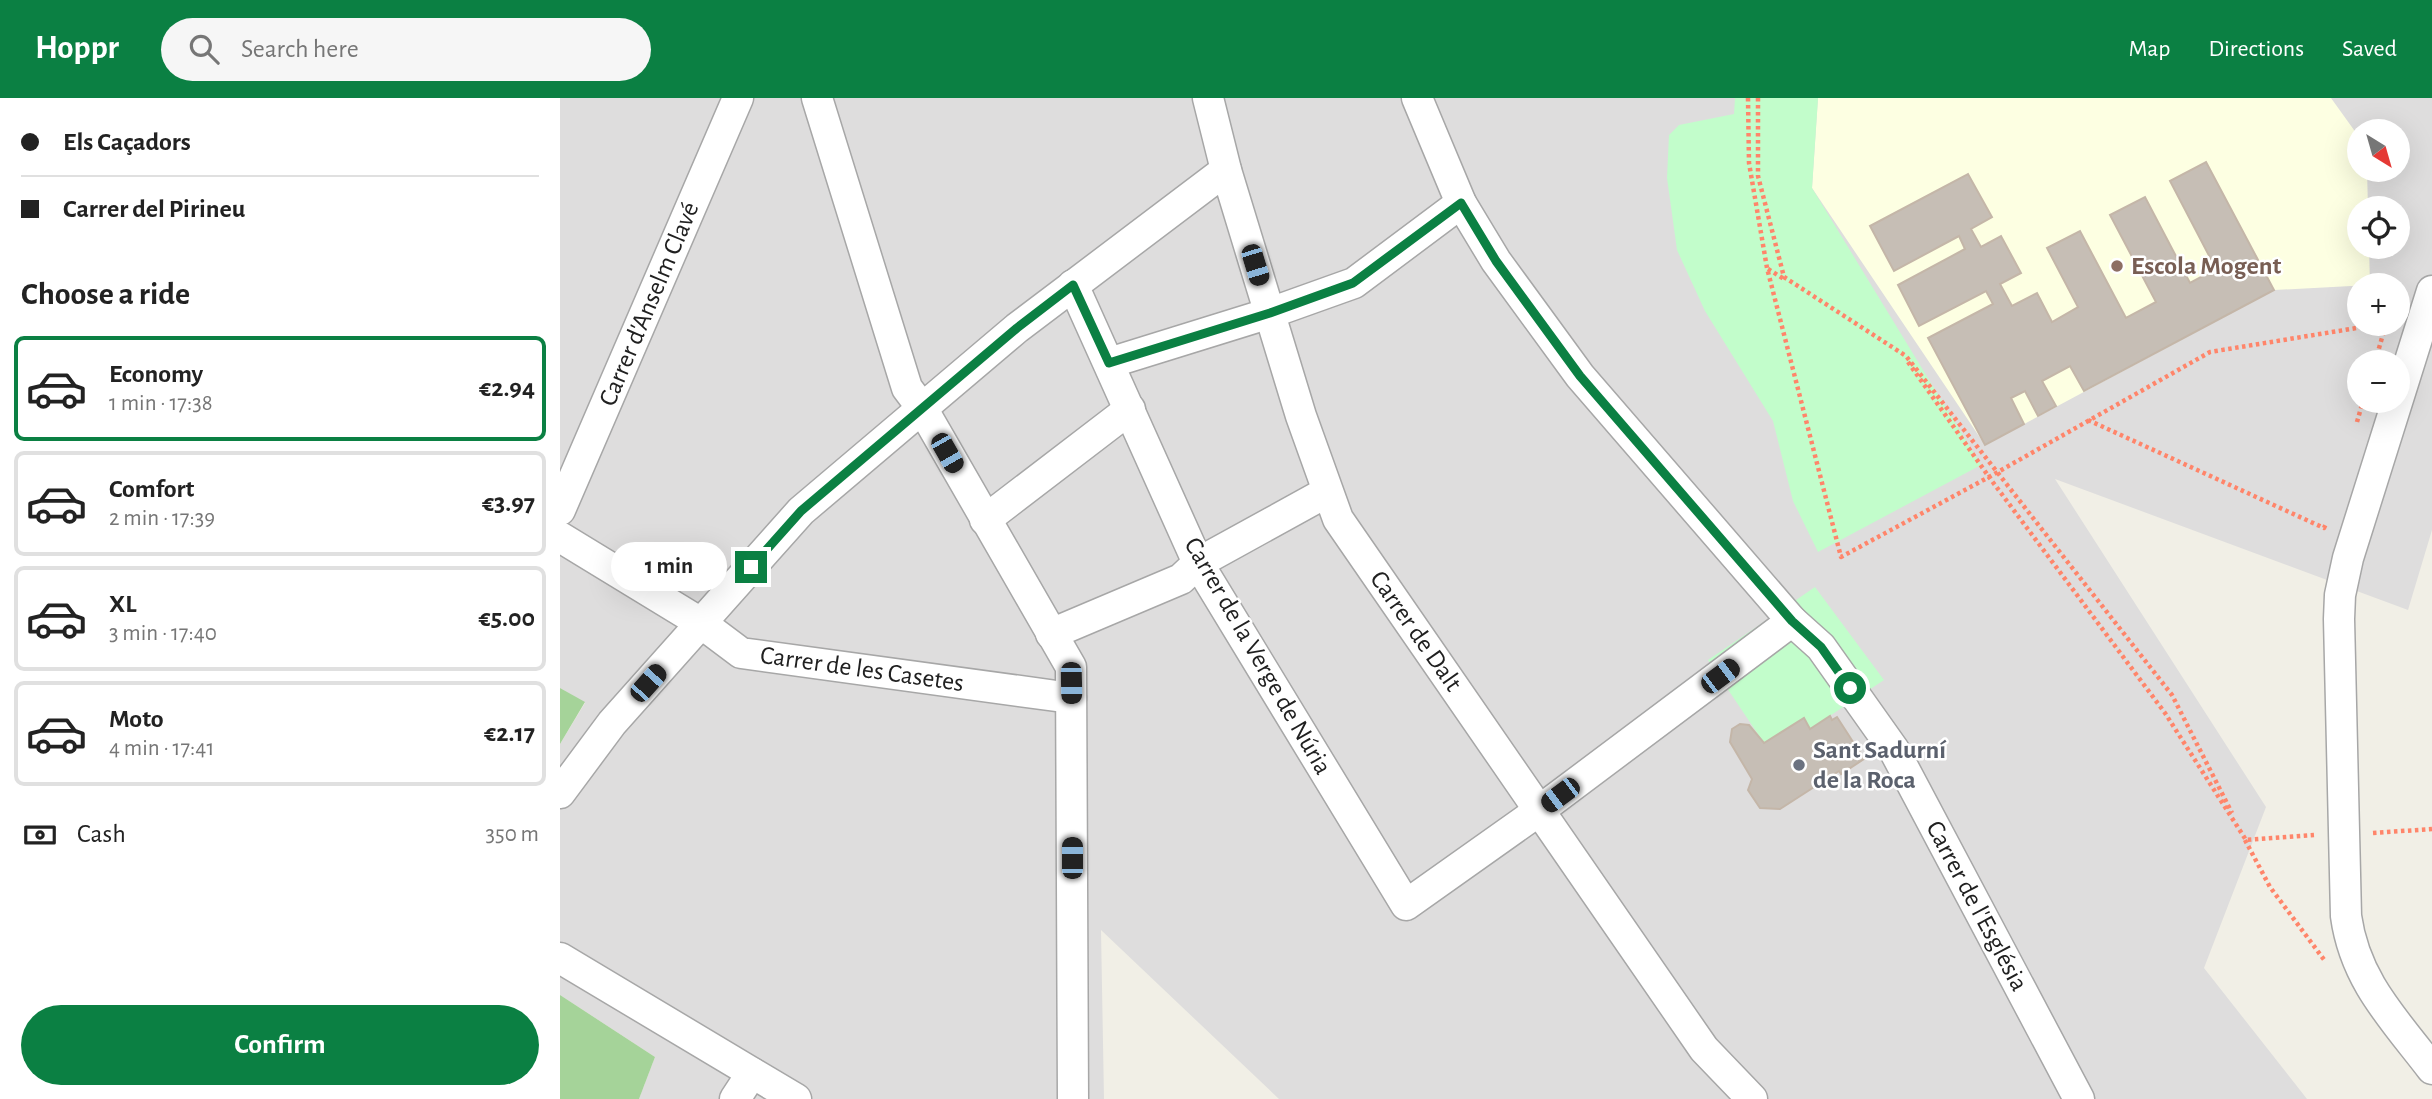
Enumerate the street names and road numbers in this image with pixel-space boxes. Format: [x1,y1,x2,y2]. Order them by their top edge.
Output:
street label: Carrer d'Anselm Clavé [594,198,704,410]
street label: Carrer de la Verge de Núria [1179,533,1337,779]
street label: Carrer de Dalt [1365,566,1467,696]
street label: Carrer de les Casetes [758,642,966,696]
street label: Carrer de l'Església [1921,817,2033,995]

